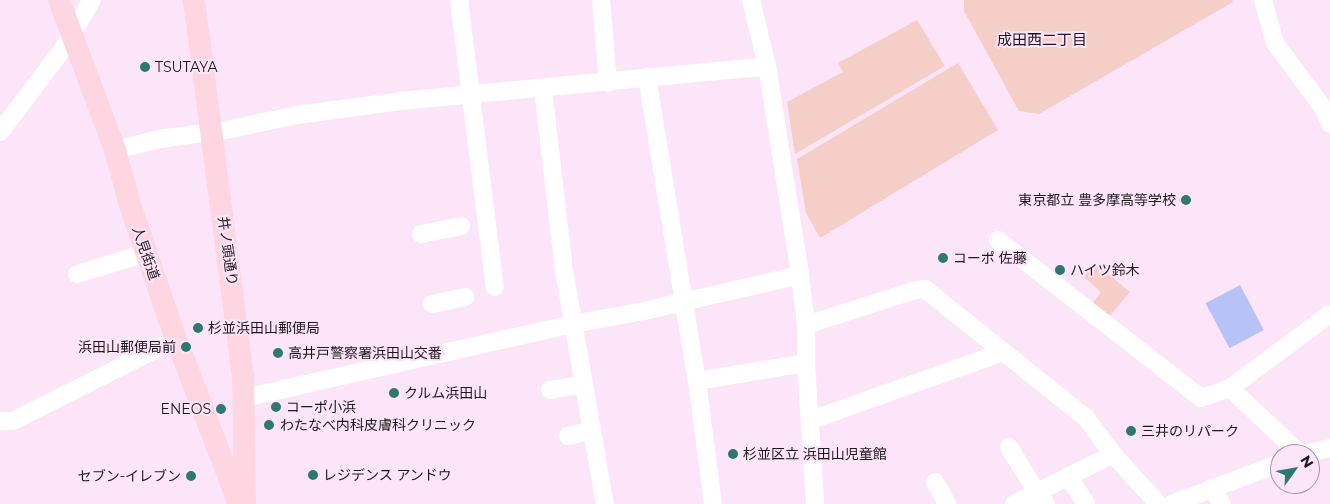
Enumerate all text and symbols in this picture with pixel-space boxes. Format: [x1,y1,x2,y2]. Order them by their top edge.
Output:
district label: 成田西二丁目 [997,31,1087,49]
place label: TSUTAYA [155,59,218,75]
marker: TSUTAYA [139,61,151,73]
place label: 東京都立 豊多摩高等学校 [1018,192,1176,208]
marker: 東京都立 豊多摩高等学校 [1180,194,1192,206]
street label: 井ノ頭通り [215,215,241,287]
street label: 人見街道 [129,224,163,282]
place label: コーポ 佐藤 [953,250,1027,266]
marker: コーポ 佐藤 [937,252,949,264]
place label: ハイツ鈴木 [1070,262,1140,278]
marker: ハイツ鈴木 [1054,264,1066,276]
place label: 杉並浜田山郵便局 [208,320,320,336]
marker: 杉並浜田山郵便局 [192,322,204,334]
place label: 浜田山郵便局前 [78,339,176,355]
marker: 浜田山郵便局前 [180,341,192,353]
place label: 高井戸警察署浜田山交番 [288,345,442,361]
marker: 高井戸警察署浜田山交番 [272,347,284,359]
place label: クルム浜田山 [404,385,488,401]
marker: クルム浜田山 [388,387,400,399]
place label: コーポ小浜 [286,399,356,415]
place label: ENEOS [161,401,211,417]
marker: コーポ小浜 [270,401,282,413]
marker: ENEOS [215,403,227,415]
place label: わたなべ内科皮膚科クリニック [280,417,476,433]
marker: わたなべ内科皮膚科クリニック [262,418,276,432]
place label: 三井のリパーク [1141,423,1239,439]
marker: 三井のリパーク [1125,425,1137,437]
north arrow [1270,444,1320,494]
place label: 杉並区立 浜田山児童館 [743,446,887,462]
marker: 杉並区立 浜田山児童館 [727,448,739,460]
text: N [1296,452,1318,471]
place label: レジデンス アンドウ [323,467,453,483]
place label: セブン-イレブン [78,468,181,484]
marker: レジデンス アンドウ [307,469,319,481]
marker: セブン-イレブン [185,470,197,482]

